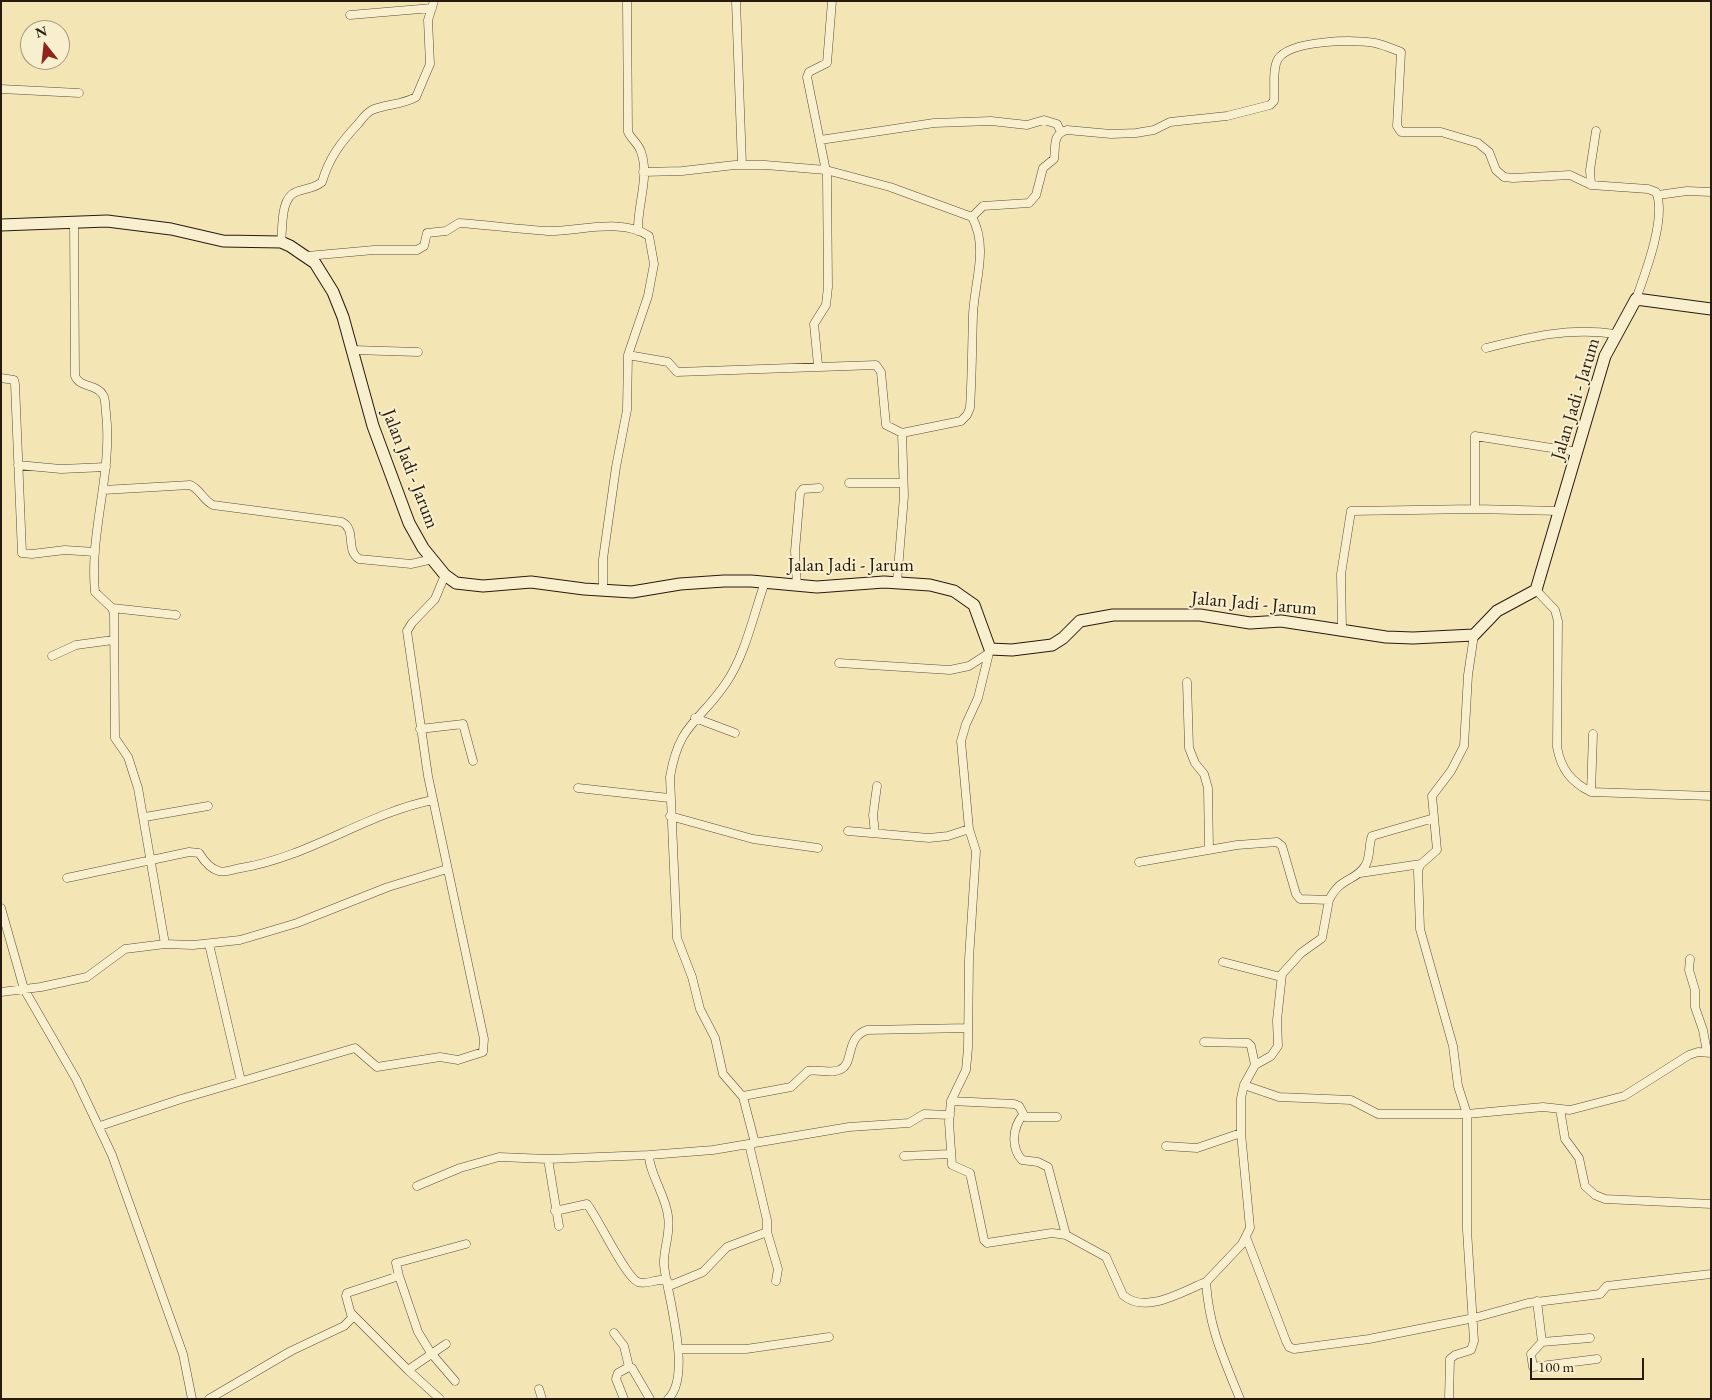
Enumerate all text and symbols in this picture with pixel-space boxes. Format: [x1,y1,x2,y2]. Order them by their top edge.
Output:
north arrow [20,20,70,70]
text: N [33,21,49,42]
street label: Jalan Jadi - Jarum [1547,335,1605,463]
street label: Jalan Jadi - Jarum [377,406,443,532]
street label: Jalan Jadi - Jarum [788,555,914,577]
street label: Jalan Jadi - Jarum [1190,587,1318,621]
scale bar [1532,1348,1646,1380]
text: 100 m [1538,1357,1574,1376]

